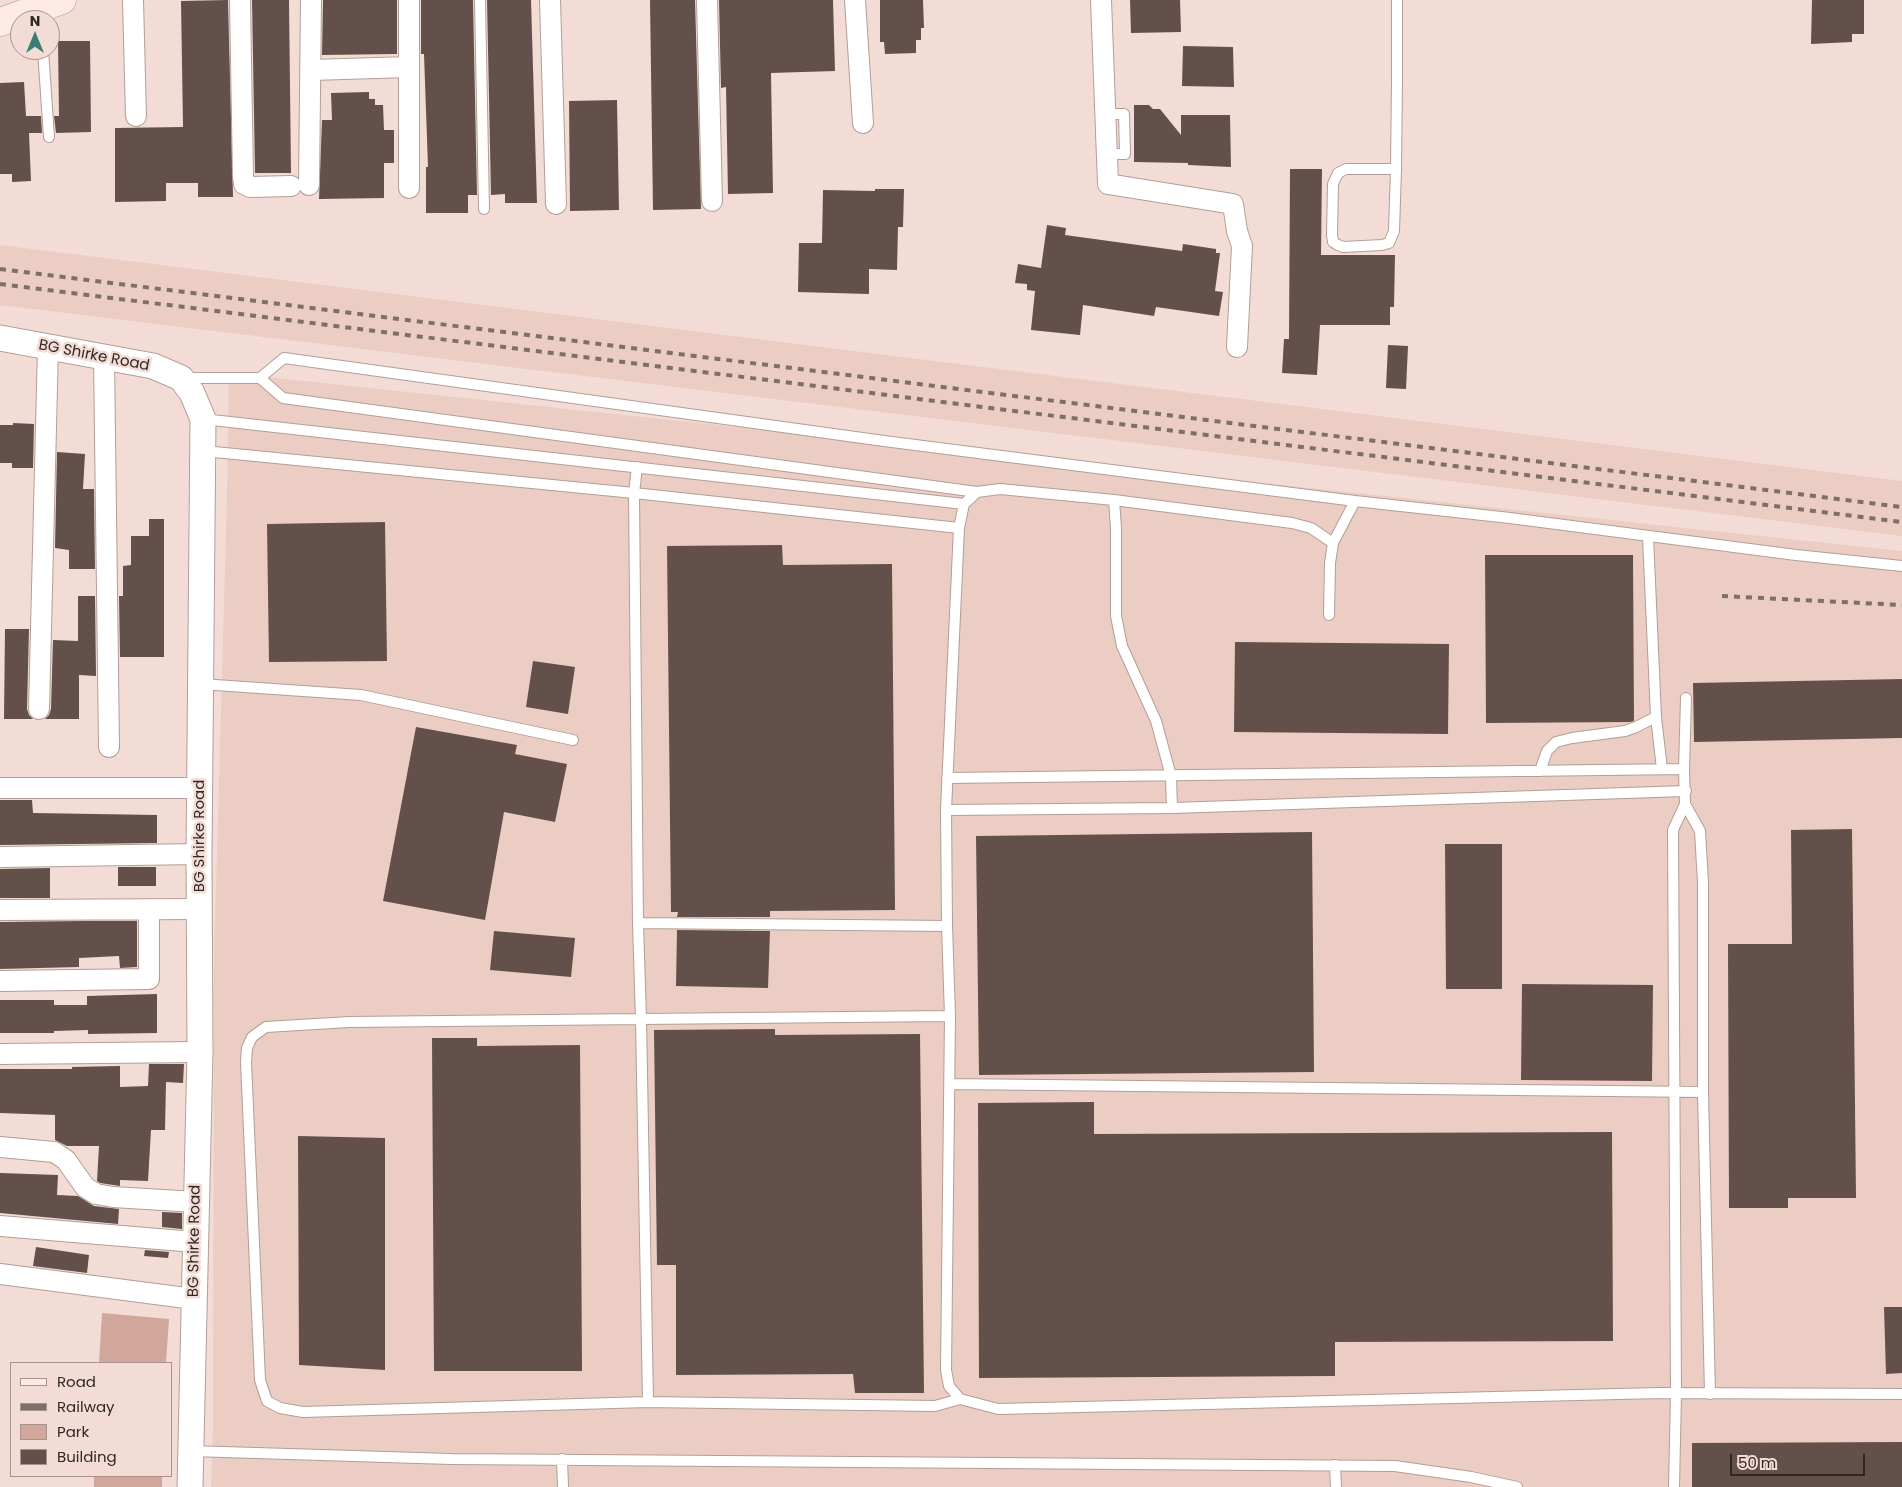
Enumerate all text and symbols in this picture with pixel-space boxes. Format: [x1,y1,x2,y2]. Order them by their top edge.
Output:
north arrow [10,10,60,60]
text: N [30,11,40,31]
street label: BG Shirke Road [37,336,151,376]
street label: BG Shirke Road [191,780,209,892]
street label: BG Shirke Road [185,1185,205,1297]
legend [10,1362,172,1477]
text: Road [57,1371,96,1392]
text: Railway [57,1396,115,1417]
text: Park [57,1421,89,1442]
scale bar [1732,1444,1867,1476]
text: Building [57,1446,117,1467]
text: 50 m [1738,1452,1776,1473]

